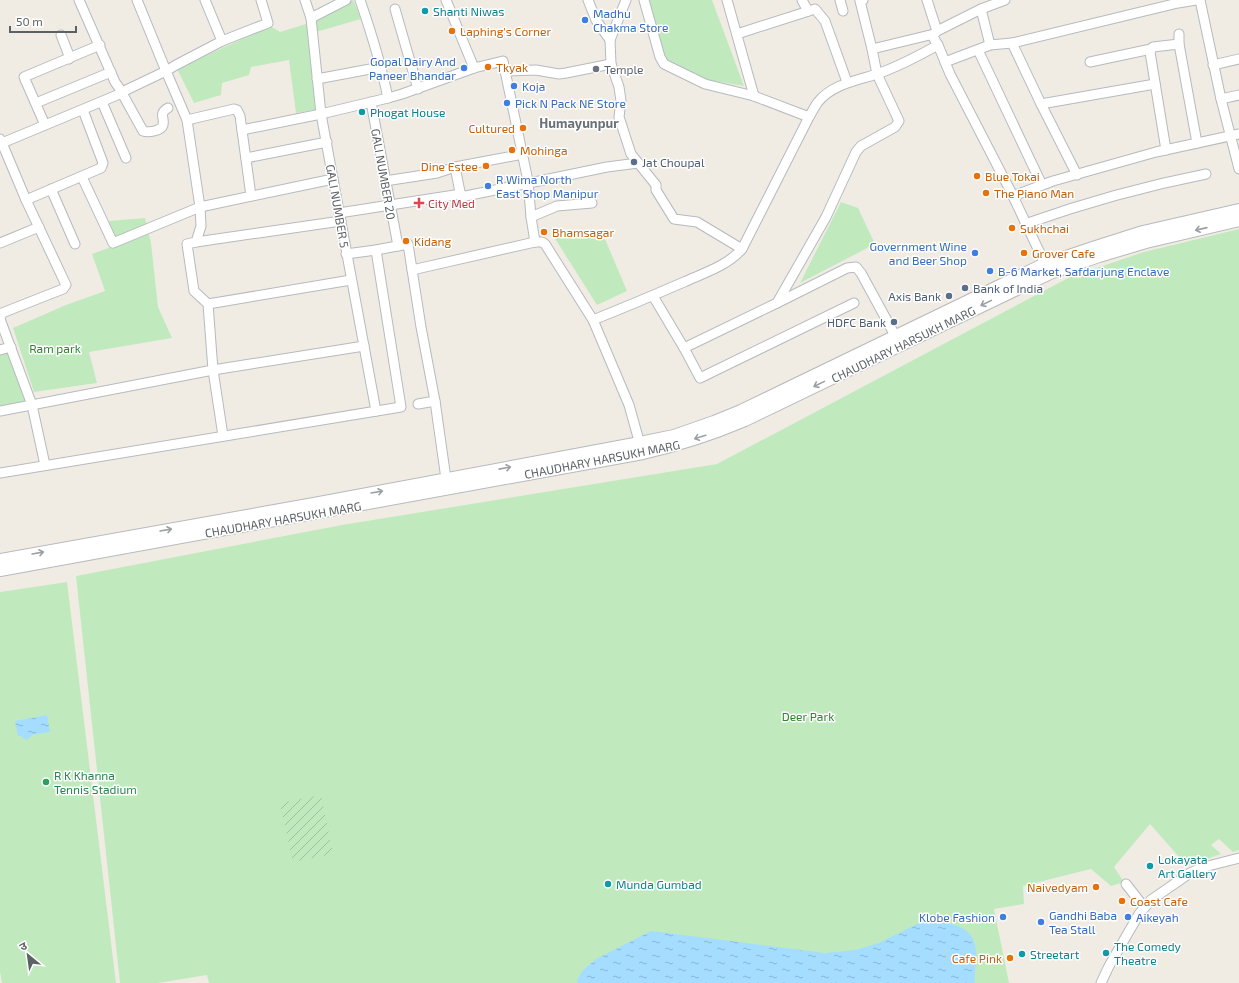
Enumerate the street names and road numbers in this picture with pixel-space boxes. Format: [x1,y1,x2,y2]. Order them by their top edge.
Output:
street label: GALI NUMBER 20 [369,127,399,221]
street label: GALI NUMBER 5 [324,163,352,249]
street label: CHAUDHARY HARSUKH MARG [829,303,977,385]
street label: CHAUDHARY HARSUKH MARG [523,437,681,481]
street label: CHAUDHARY HARSUKH MARG [204,498,362,540]

